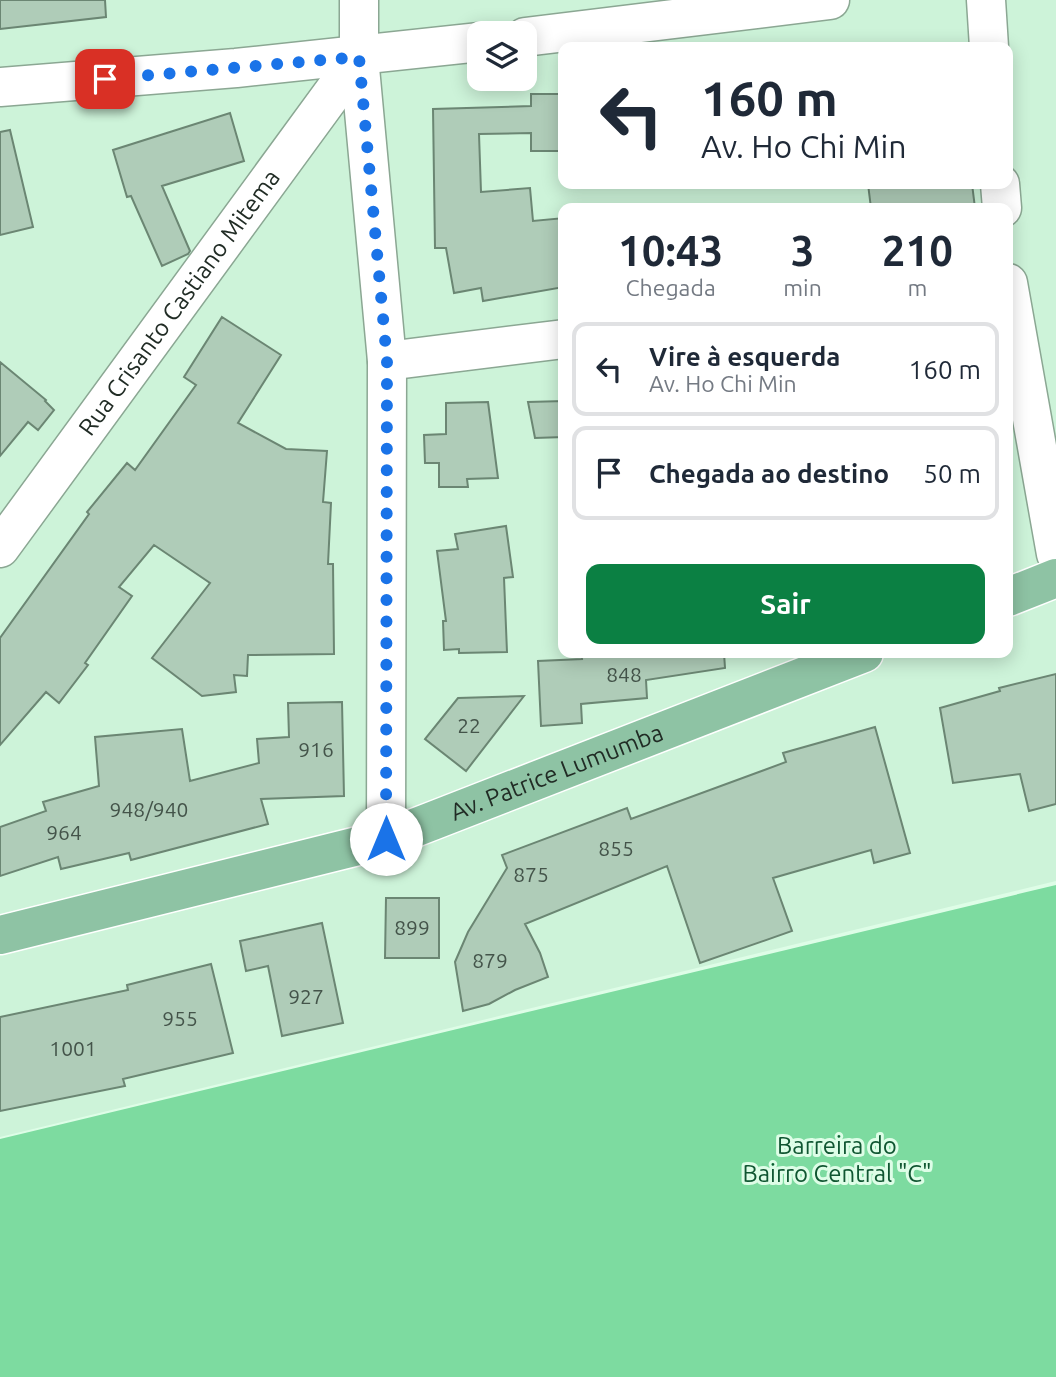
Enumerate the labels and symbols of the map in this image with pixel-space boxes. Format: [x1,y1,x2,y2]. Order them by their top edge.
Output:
pin [75,49,135,109]
street label: Rua Crisanto Castiano Mitema [73,164,285,440]
house number: 848 [606,662,642,686]
house number: 22 [457,713,481,737]
street label: Av. Patrice Lumumba [446,719,667,826]
house number: 916 [298,737,334,761]
house number: 948/940 [110,797,188,821]
position arrow [349,802,423,876]
house number: 964 [46,820,82,844]
house number: 855 [598,836,634,860]
house number: 875 [513,862,549,886]
house number: 899 [394,915,430,939]
house number: 879 [472,948,508,972]
house number: 927 [288,984,324,1008]
house number: 955 [162,1006,198,1030]
house number: 1001 [49,1036,97,1060]
park label: Barreira do Bairro Central "C" [743,1132,932,1187]

